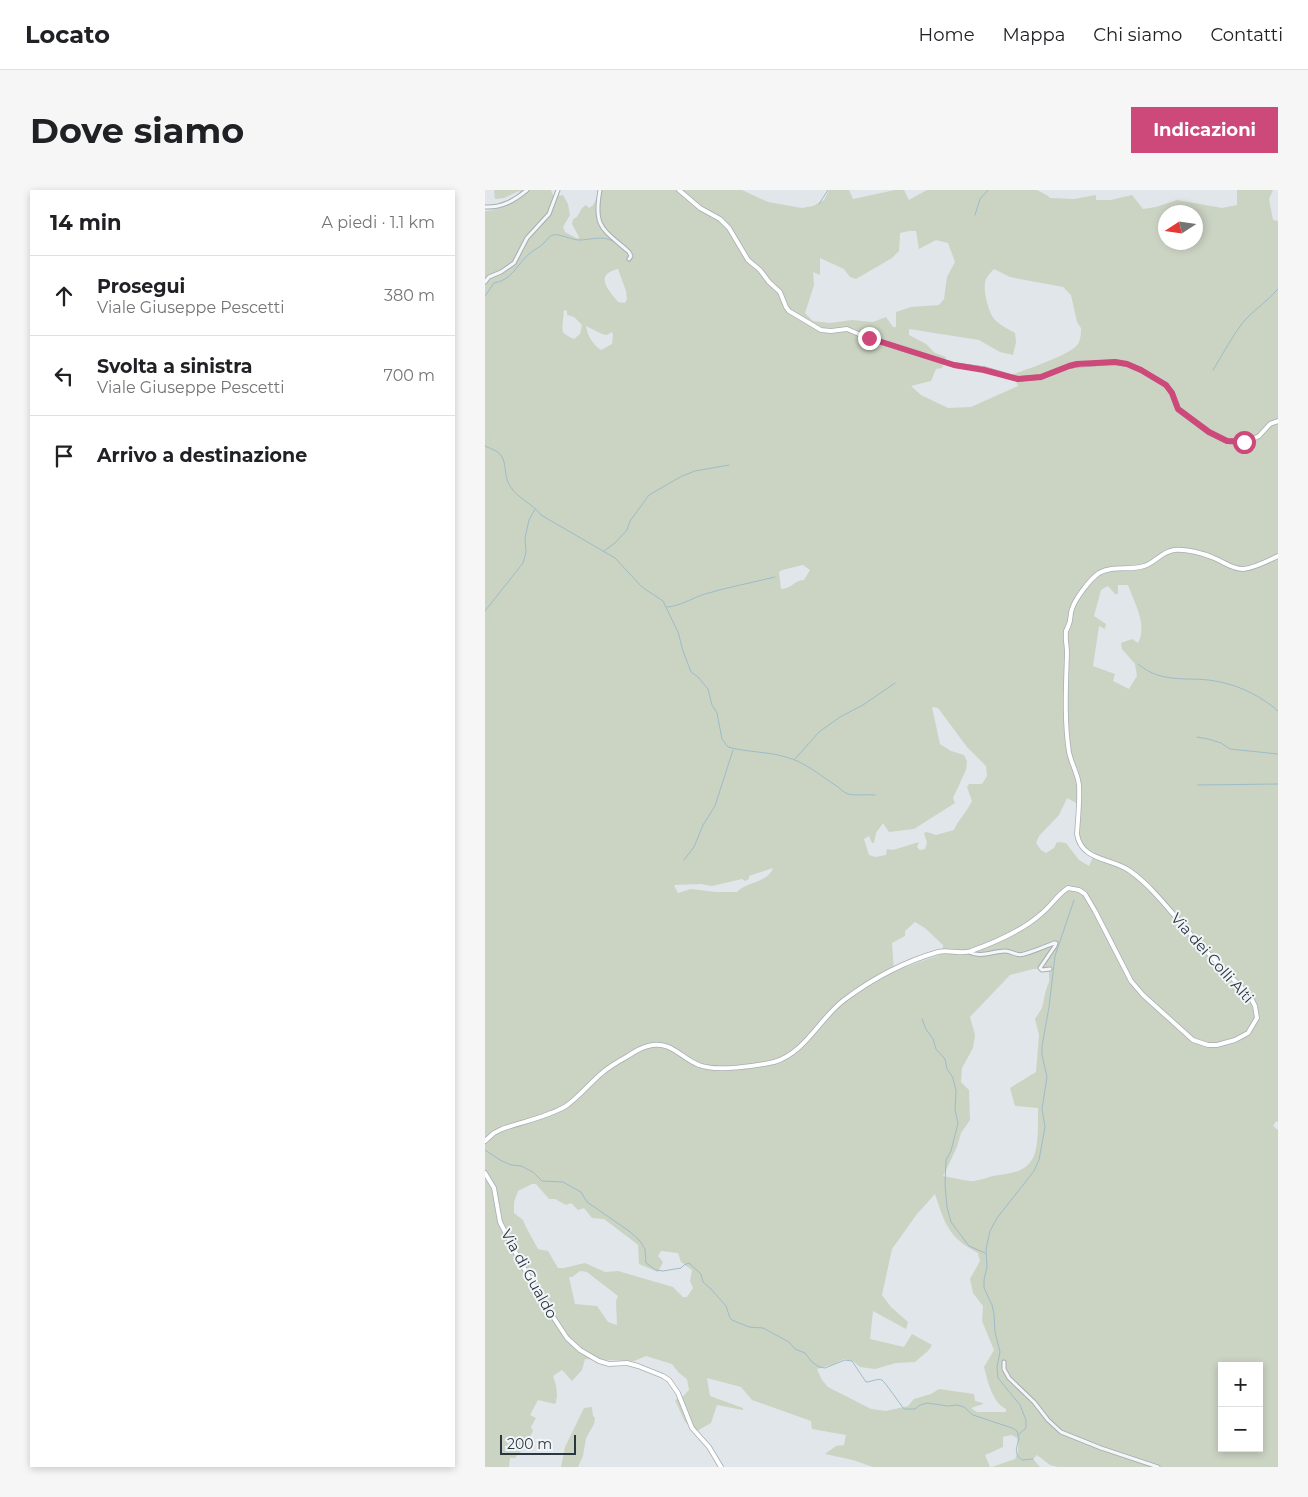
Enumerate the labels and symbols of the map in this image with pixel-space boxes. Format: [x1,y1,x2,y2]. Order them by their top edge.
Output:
north arrow [1158,205,1203,250]
route end [858,327,881,350]
route start [1233,431,1256,454]
street label: Via dei Colli Alti [1167,909,1258,1007]
street label: Via di Gualdo [497,1226,562,1322]
scale bar [500,1432,576,1455]

